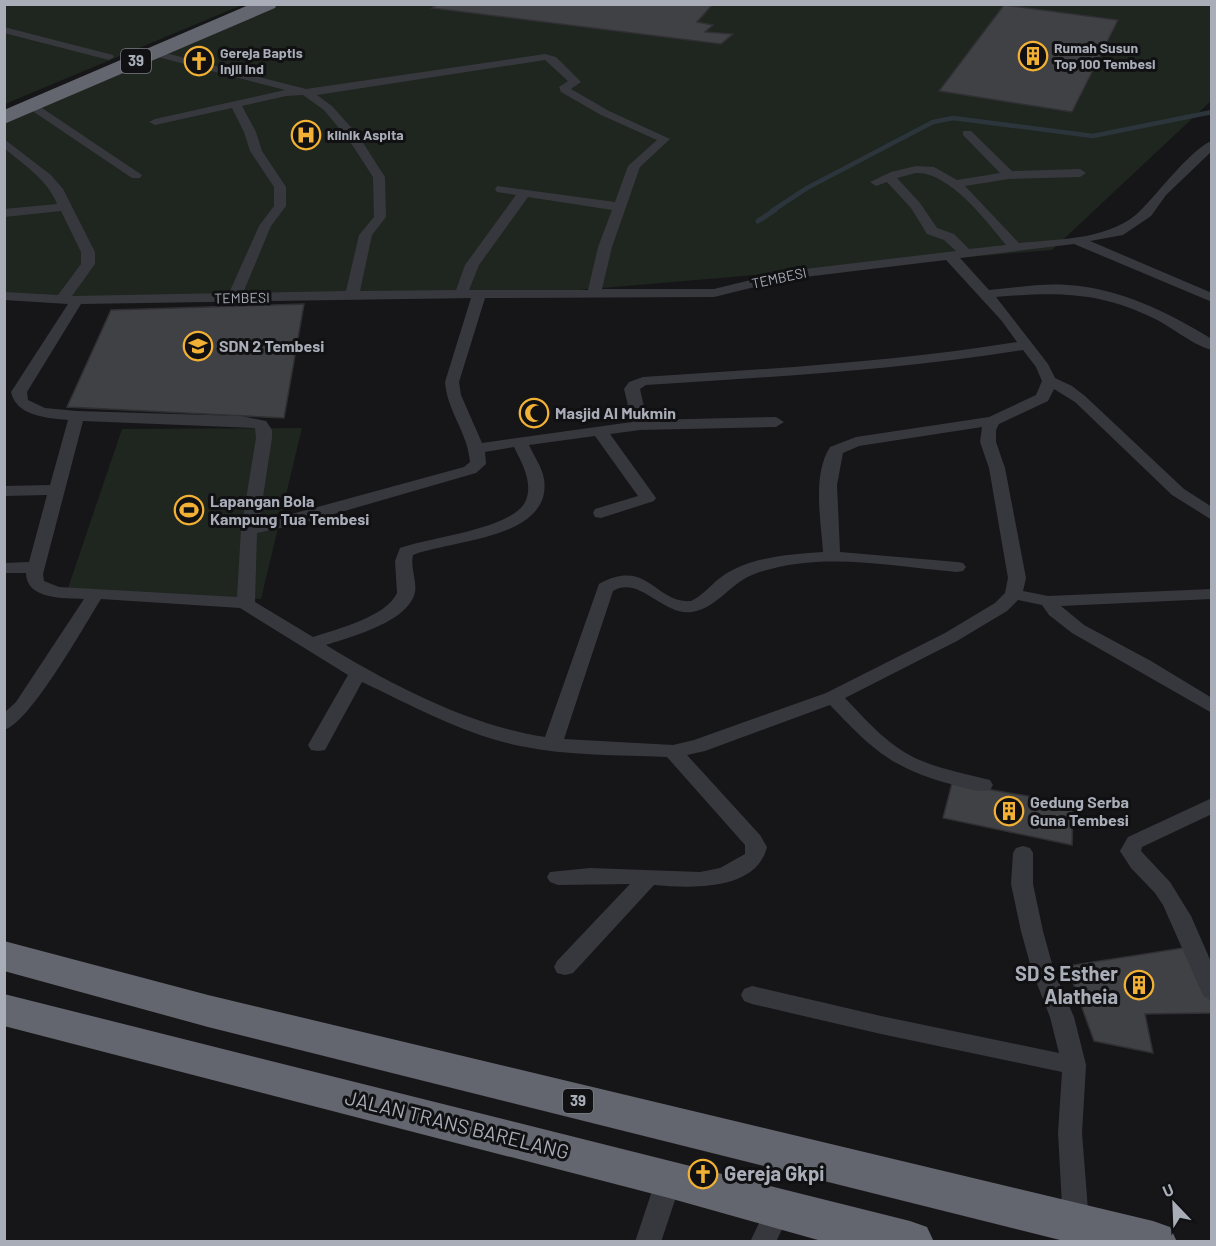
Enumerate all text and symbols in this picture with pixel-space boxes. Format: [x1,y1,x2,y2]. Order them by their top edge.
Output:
place label: Rumah Susun Top 100 Tembesi [1054,39,1156,72]
building icon: Rumah Susun Top 100 Tembesi [1017,40,1049,72]
place label: Gereja Baptis Injil Ind [220,44,303,77]
church icon: Gereja Baptis Injil Ind [183,45,215,77]
road number: 39 [121,49,151,73]
hospital icon: klinik Aspita [290,119,322,151]
place label: klinik Aspita [327,126,404,143]
street label: TEMBESI [750,263,808,292]
street label: TEMBESI [214,289,270,306]
school or university icon: SDN 2 Tembesi [182,330,214,362]
place label: SDN 2 Tembesi [219,336,324,355]
mosque icon: Masjid Al Mukmin [518,397,550,429]
place label: Masjid Al Mukmin [555,403,676,422]
place label: Lapangan Bola Kampung Tua Tembesi [210,491,369,528]
sports icon: Lapangan Bola Kampung Tua Tembesi [173,494,205,526]
place label: Gedung Serba Guna Tembesi [1030,792,1129,829]
building icon: Gedung Serba Guna Tembesi [993,795,1025,827]
place label: SD S Esther Alatheia [1015,961,1118,1008]
building icon: SD S Esther Alatheia [1123,969,1155,1001]
street label: JALAN TRANS BARELANG [343,1085,572,1163]
road number: 39 [563,1089,593,1113]
church icon: Gereja Gkpi [687,1158,719,1190]
place label: Gereja Gkpi [724,1161,824,1185]
north arrow [1144,1174,1204,1234]
text: U [1160,1179,1176,1200]

